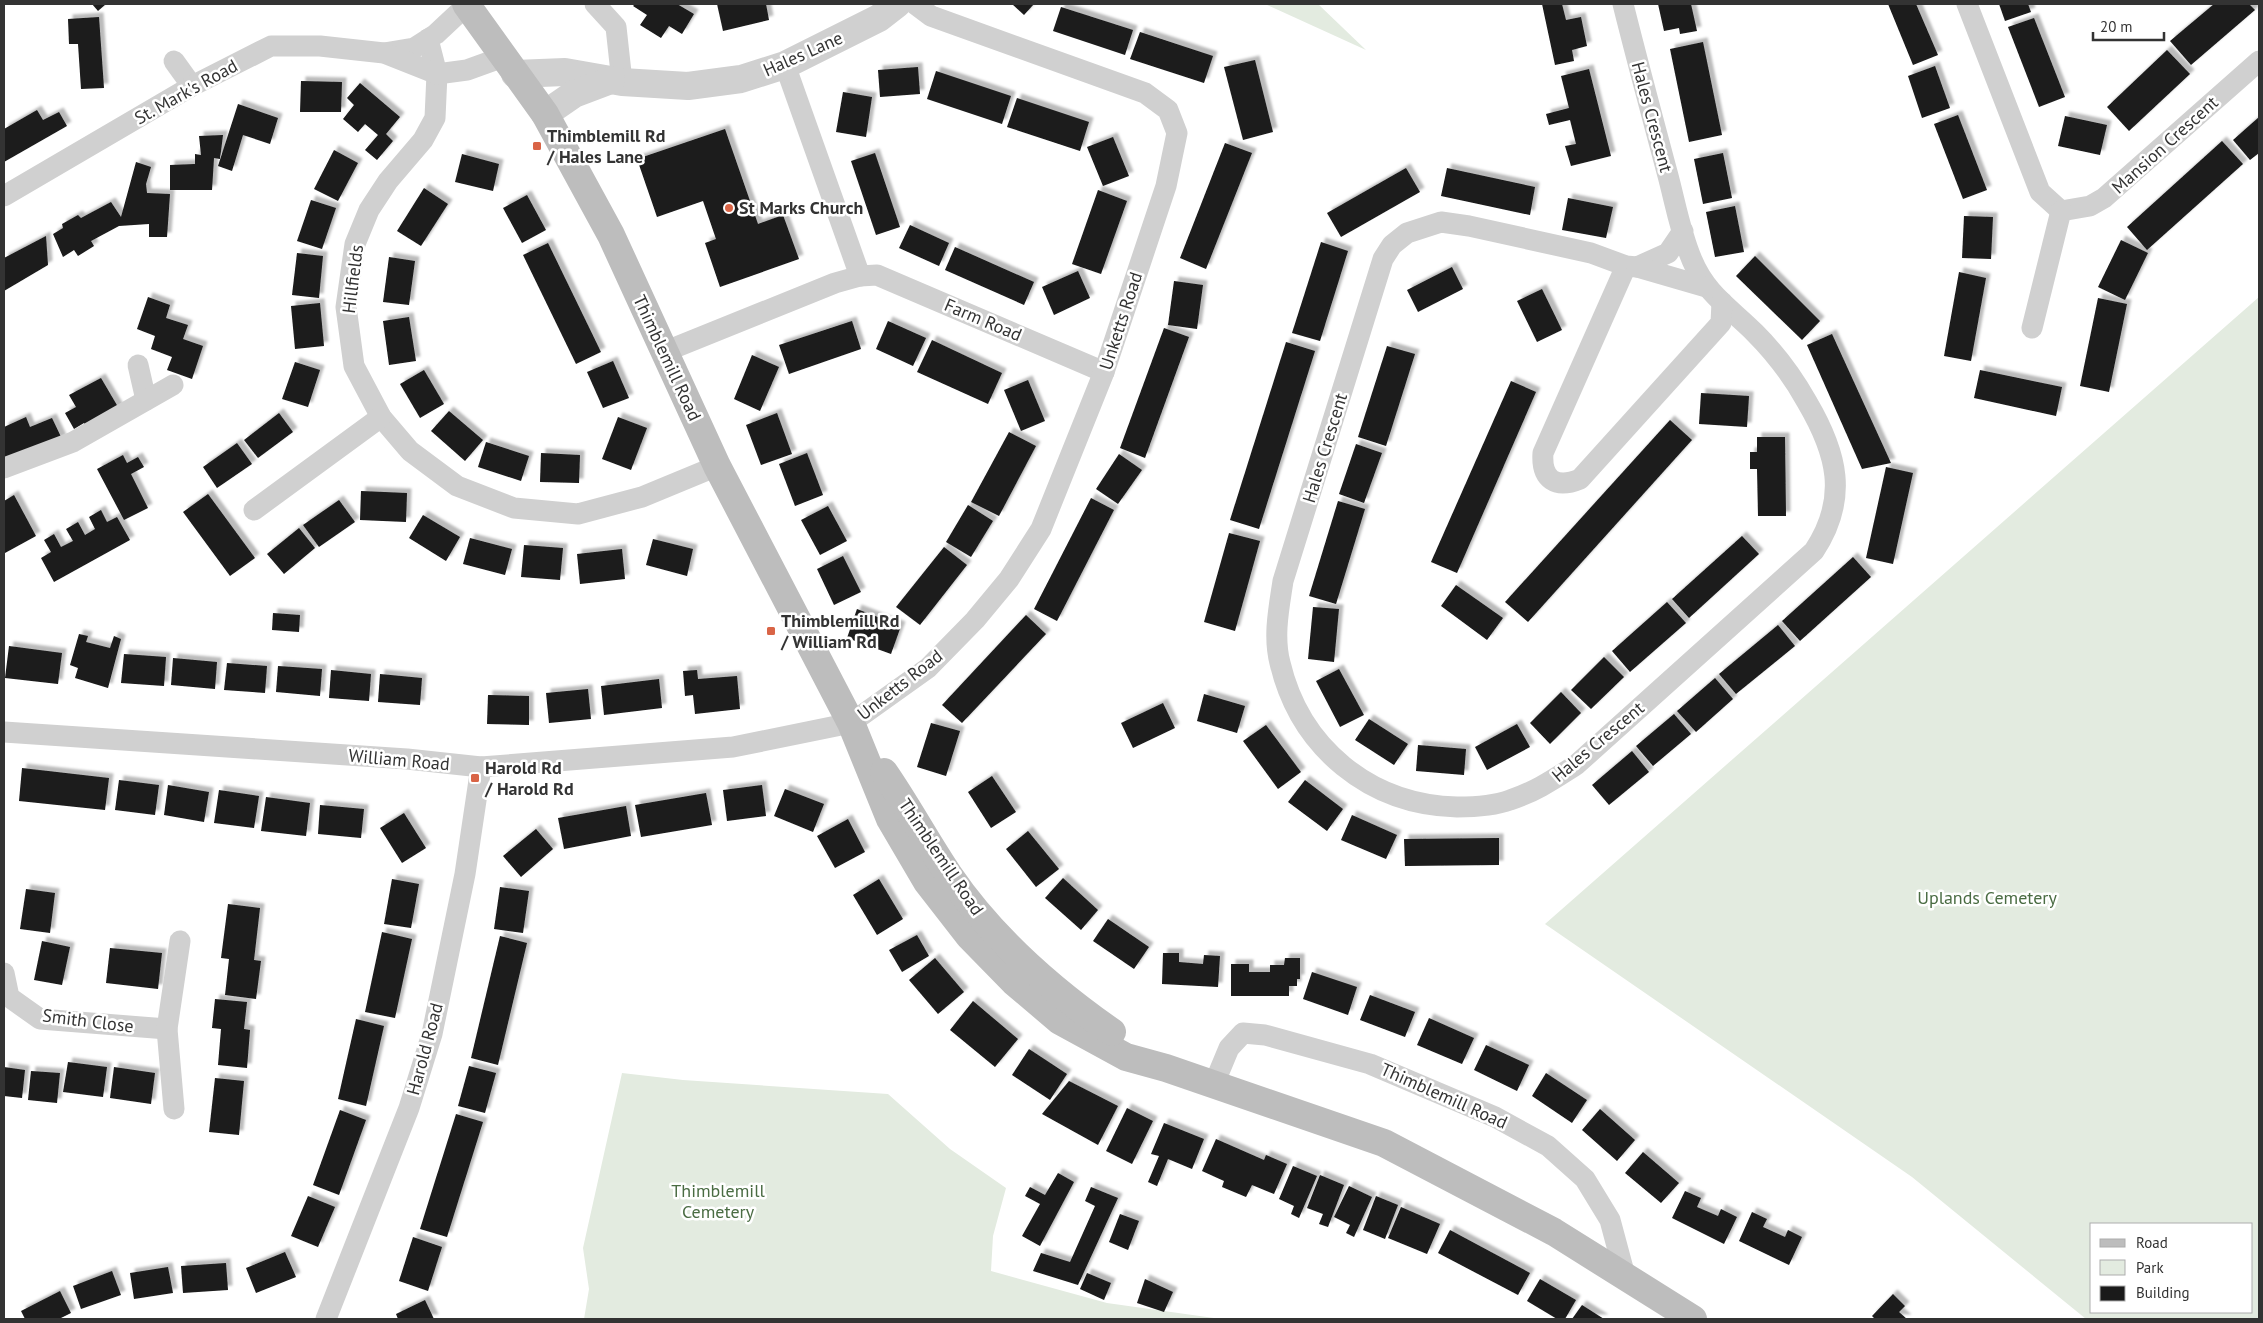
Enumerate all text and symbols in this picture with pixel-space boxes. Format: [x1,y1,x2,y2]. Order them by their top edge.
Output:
scale bar [2093,10,2164,42]
text: 20 m [2100,17,2133,36]
street label: Hales Lane [759,26,846,81]
street label: St. Mark's Road [130,54,241,129]
street label: Hales Crescent [1627,59,1678,175]
street label: Mansion Crescent [2107,91,2223,198]
place label: Thimblemill Rd / Hales Lane [546,124,665,168]
marker: Thimblemill Rd / Hales Lane [531,140,543,152]
place label: St Marks Church [739,196,863,219]
marker: St Marks Church [723,202,735,214]
street label: Hillfields [337,243,368,314]
street label: Unketts Road [1094,269,1147,373]
street label: Thimblemill Road [628,291,707,424]
street label: Farm Road [941,293,1025,346]
street label: Hales Crescent [1297,390,1352,505]
place label: Thimblemill Rd / William Rd [780,609,899,653]
marker: Thimblemill Rd / William Rd [765,625,777,637]
street label: Unketts Road [852,644,947,725]
street label: Hales Crescent [1547,696,1649,787]
street label: William Road [347,744,451,775]
place label: Harold Rd / Harold Rd [484,756,574,800]
marker: Harold Rd / Harold Rd [469,772,481,784]
street label: Thimblemill Road [894,794,989,920]
park label: Uplands Cemetery [1917,886,2057,909]
street label: Harold Road [401,1000,448,1098]
street label: Smith Close [41,1004,135,1038]
street label: Thimblemill Road [1377,1057,1511,1134]
park label: Thimblemill Cemetery [671,1179,765,1223]
legend [2090,1223,2253,1313]
text: Road [2136,1233,2168,1252]
text: Park [2136,1258,2164,1277]
text: Building [2136,1283,2190,1302]

